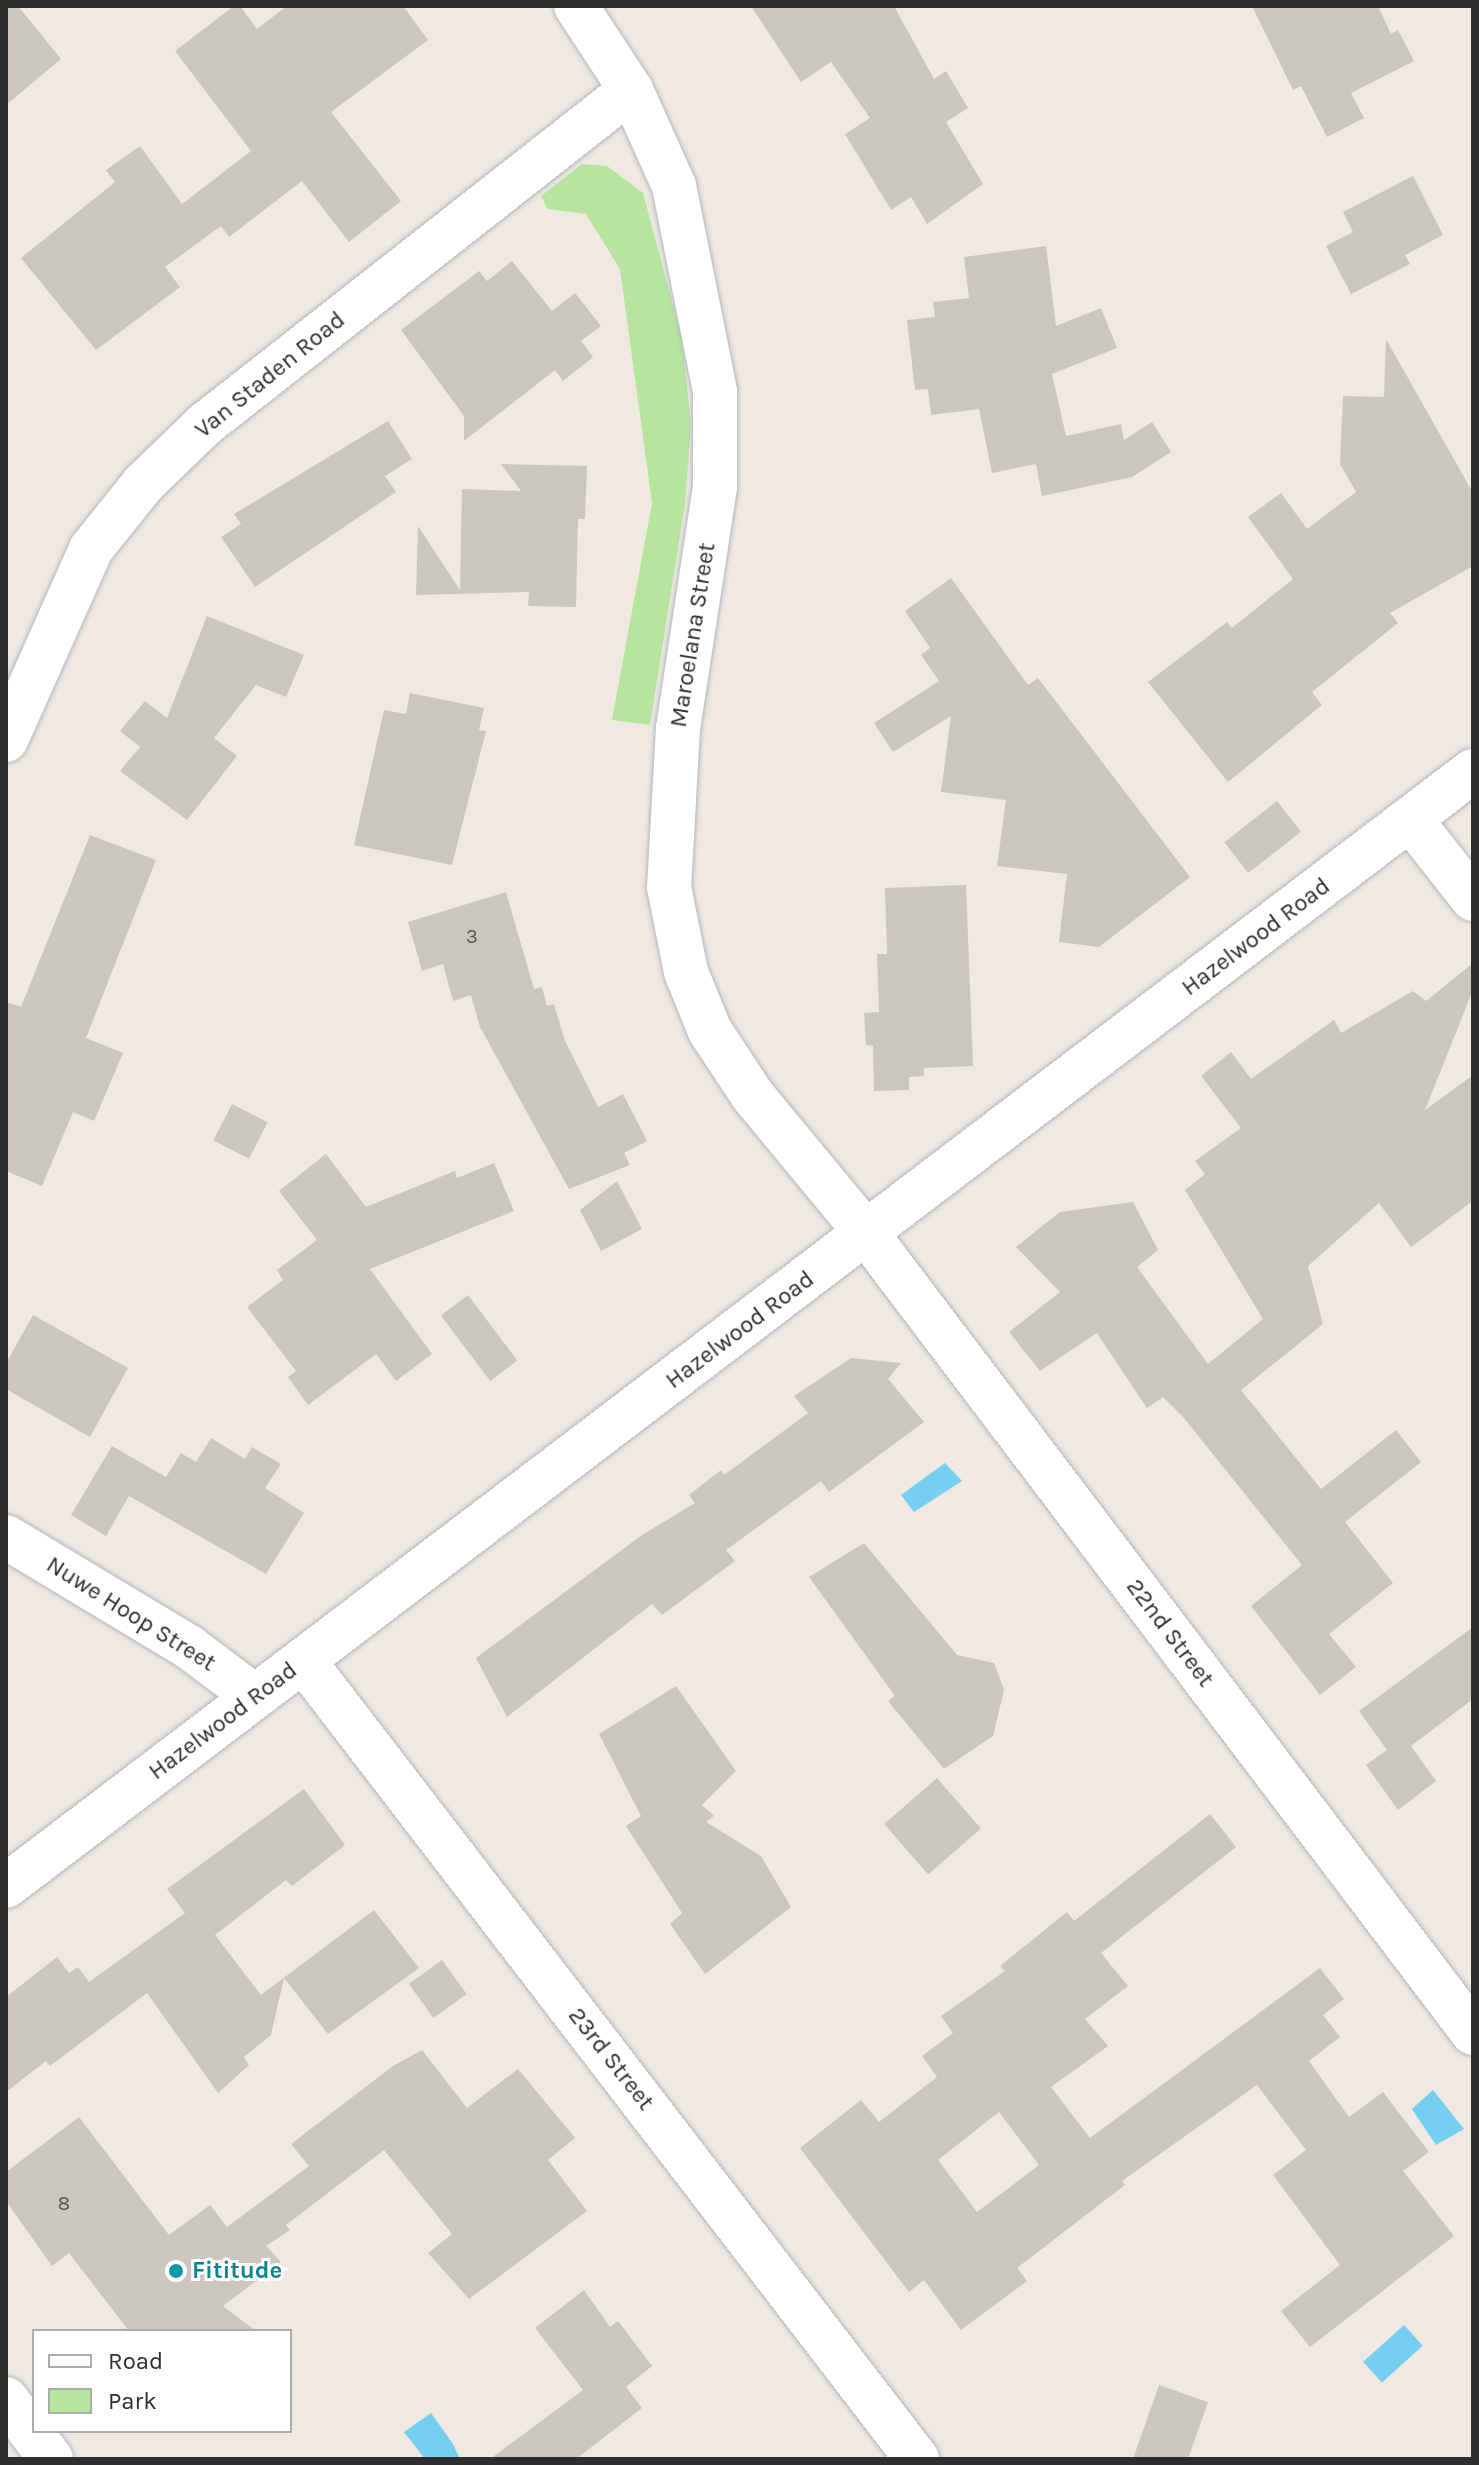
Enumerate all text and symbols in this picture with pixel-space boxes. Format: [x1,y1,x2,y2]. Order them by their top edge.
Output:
street label: Van Staden Road [189,306,351,444]
street label: Maroelana Street [664,540,722,730]
street label: Hazelwood Road [1176,872,1336,1002]
house number: 3 [466,924,478,948]
street label: Hazelwood Road [660,1265,820,1395]
street label: Nuwe Hoop Street [41,1550,221,1678]
street label: 22nd Street [1120,1573,1220,1693]
street label: Hazelwood Road [143,1656,303,1786]
street label: 23rd Street [562,2002,660,2116]
house number: 8 [58,2191,70,2215]
place label: Fititude [192,2257,282,2285]
marker: Fititude [167,2262,185,2280]
legend [32,2329,292,2433]
text: Road [108,2347,163,2375]
text: Park [108,2387,157,2415]

